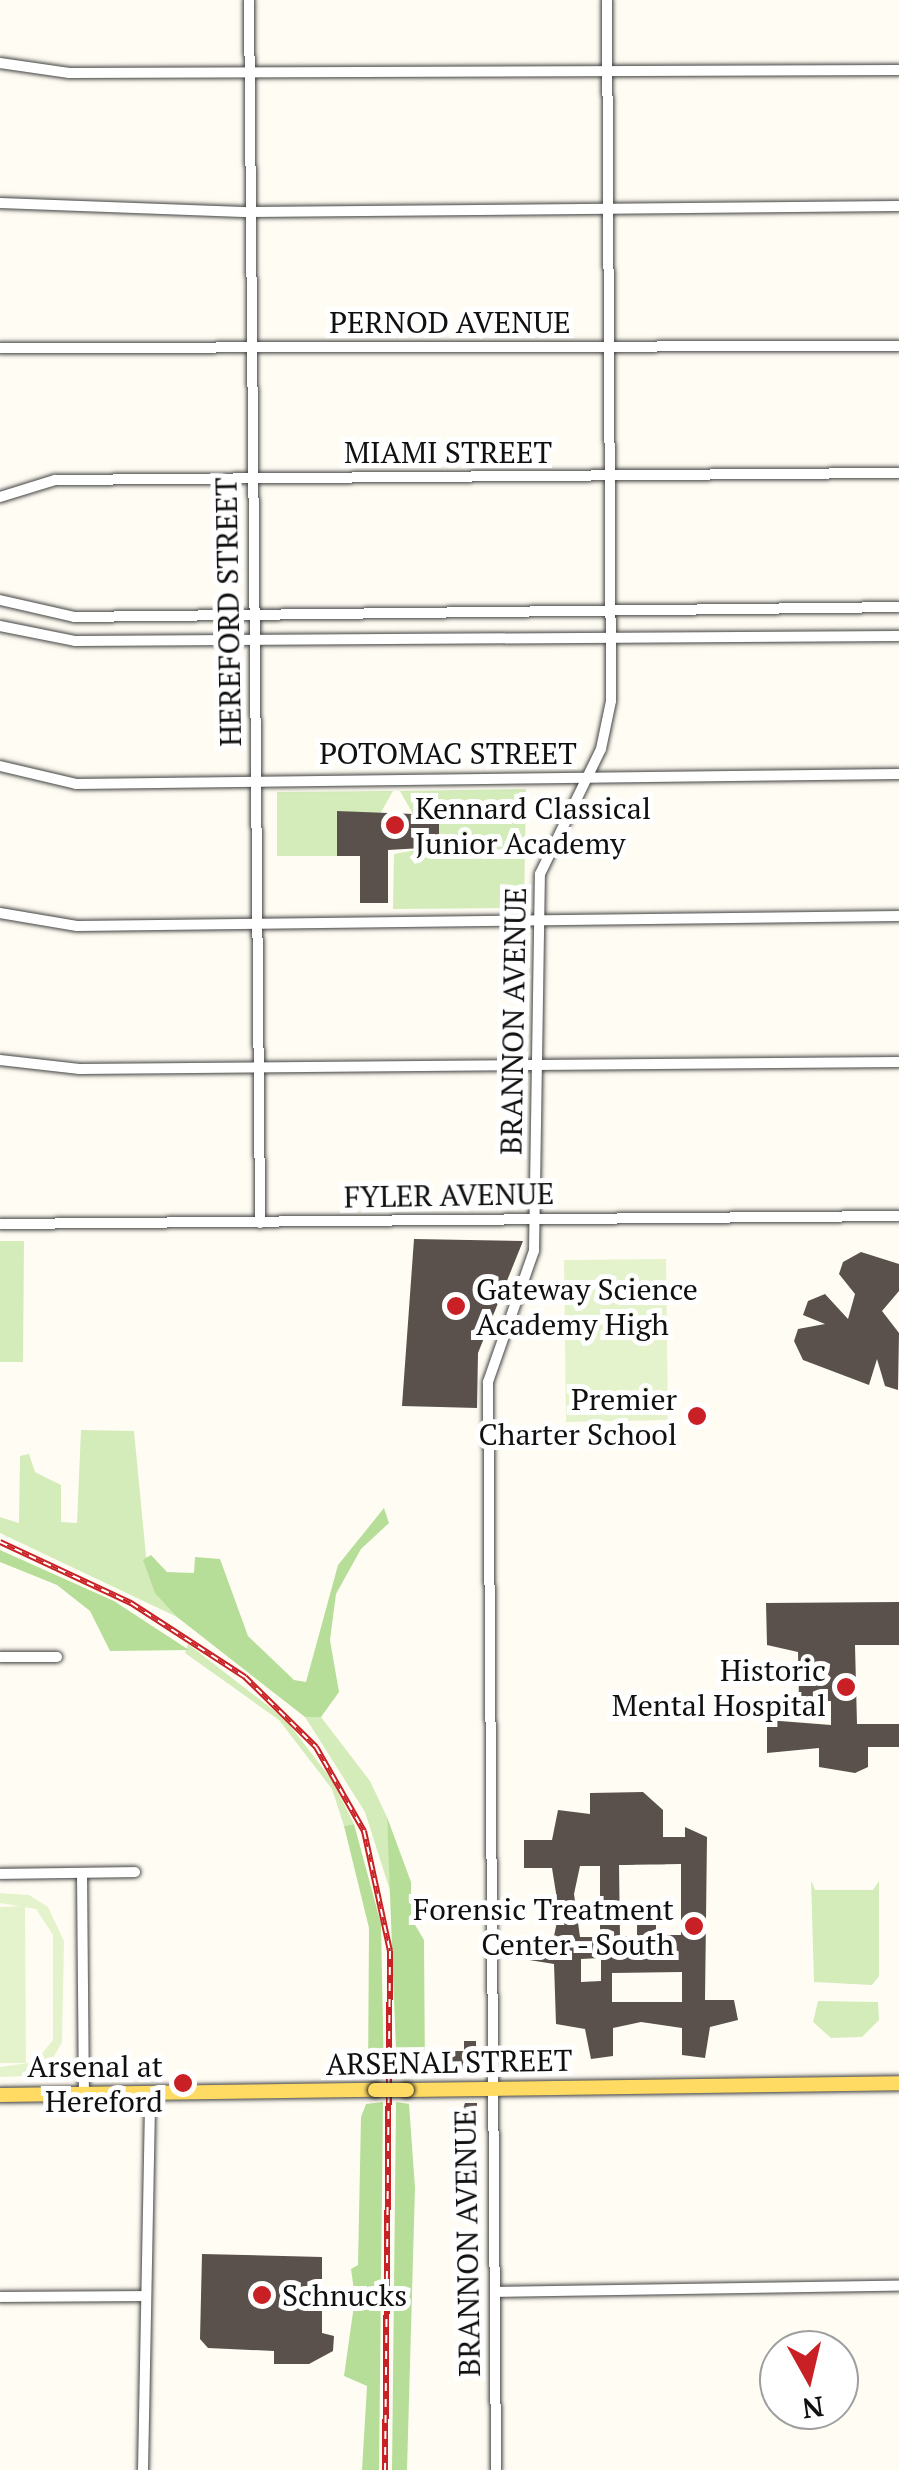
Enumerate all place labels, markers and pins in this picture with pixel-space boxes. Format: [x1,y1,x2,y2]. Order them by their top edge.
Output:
place label: Kennard Classical Junior Academy [415,790,651,860]
marker: Kennard Classical Junior Academy [384,814,406,836]
place label: Gateway Science Academy High [476,1271,698,1342]
marker: Gateway Science Academy High [445,1295,467,1317]
place label: Premier Charter School [478,1381,677,1452]
marker: Premier Charter School [686,1405,708,1427]
place label: Historic Mental Hospital [612,1652,826,1722]
marker: Historic Mental Hospital [835,1676,857,1698]
place label: Forensic Treatment Center - South [413,1891,674,1962]
marker: Forensic Treatment Center - South [683,1915,705,1937]
place label: Arsenal at Hereford [27,2048,163,2118]
marker: Arsenal at Hereford [172,2072,194,2094]
place label: Schnucks [282,2277,407,2313]
marker: Schnucks [251,2284,273,2306]

